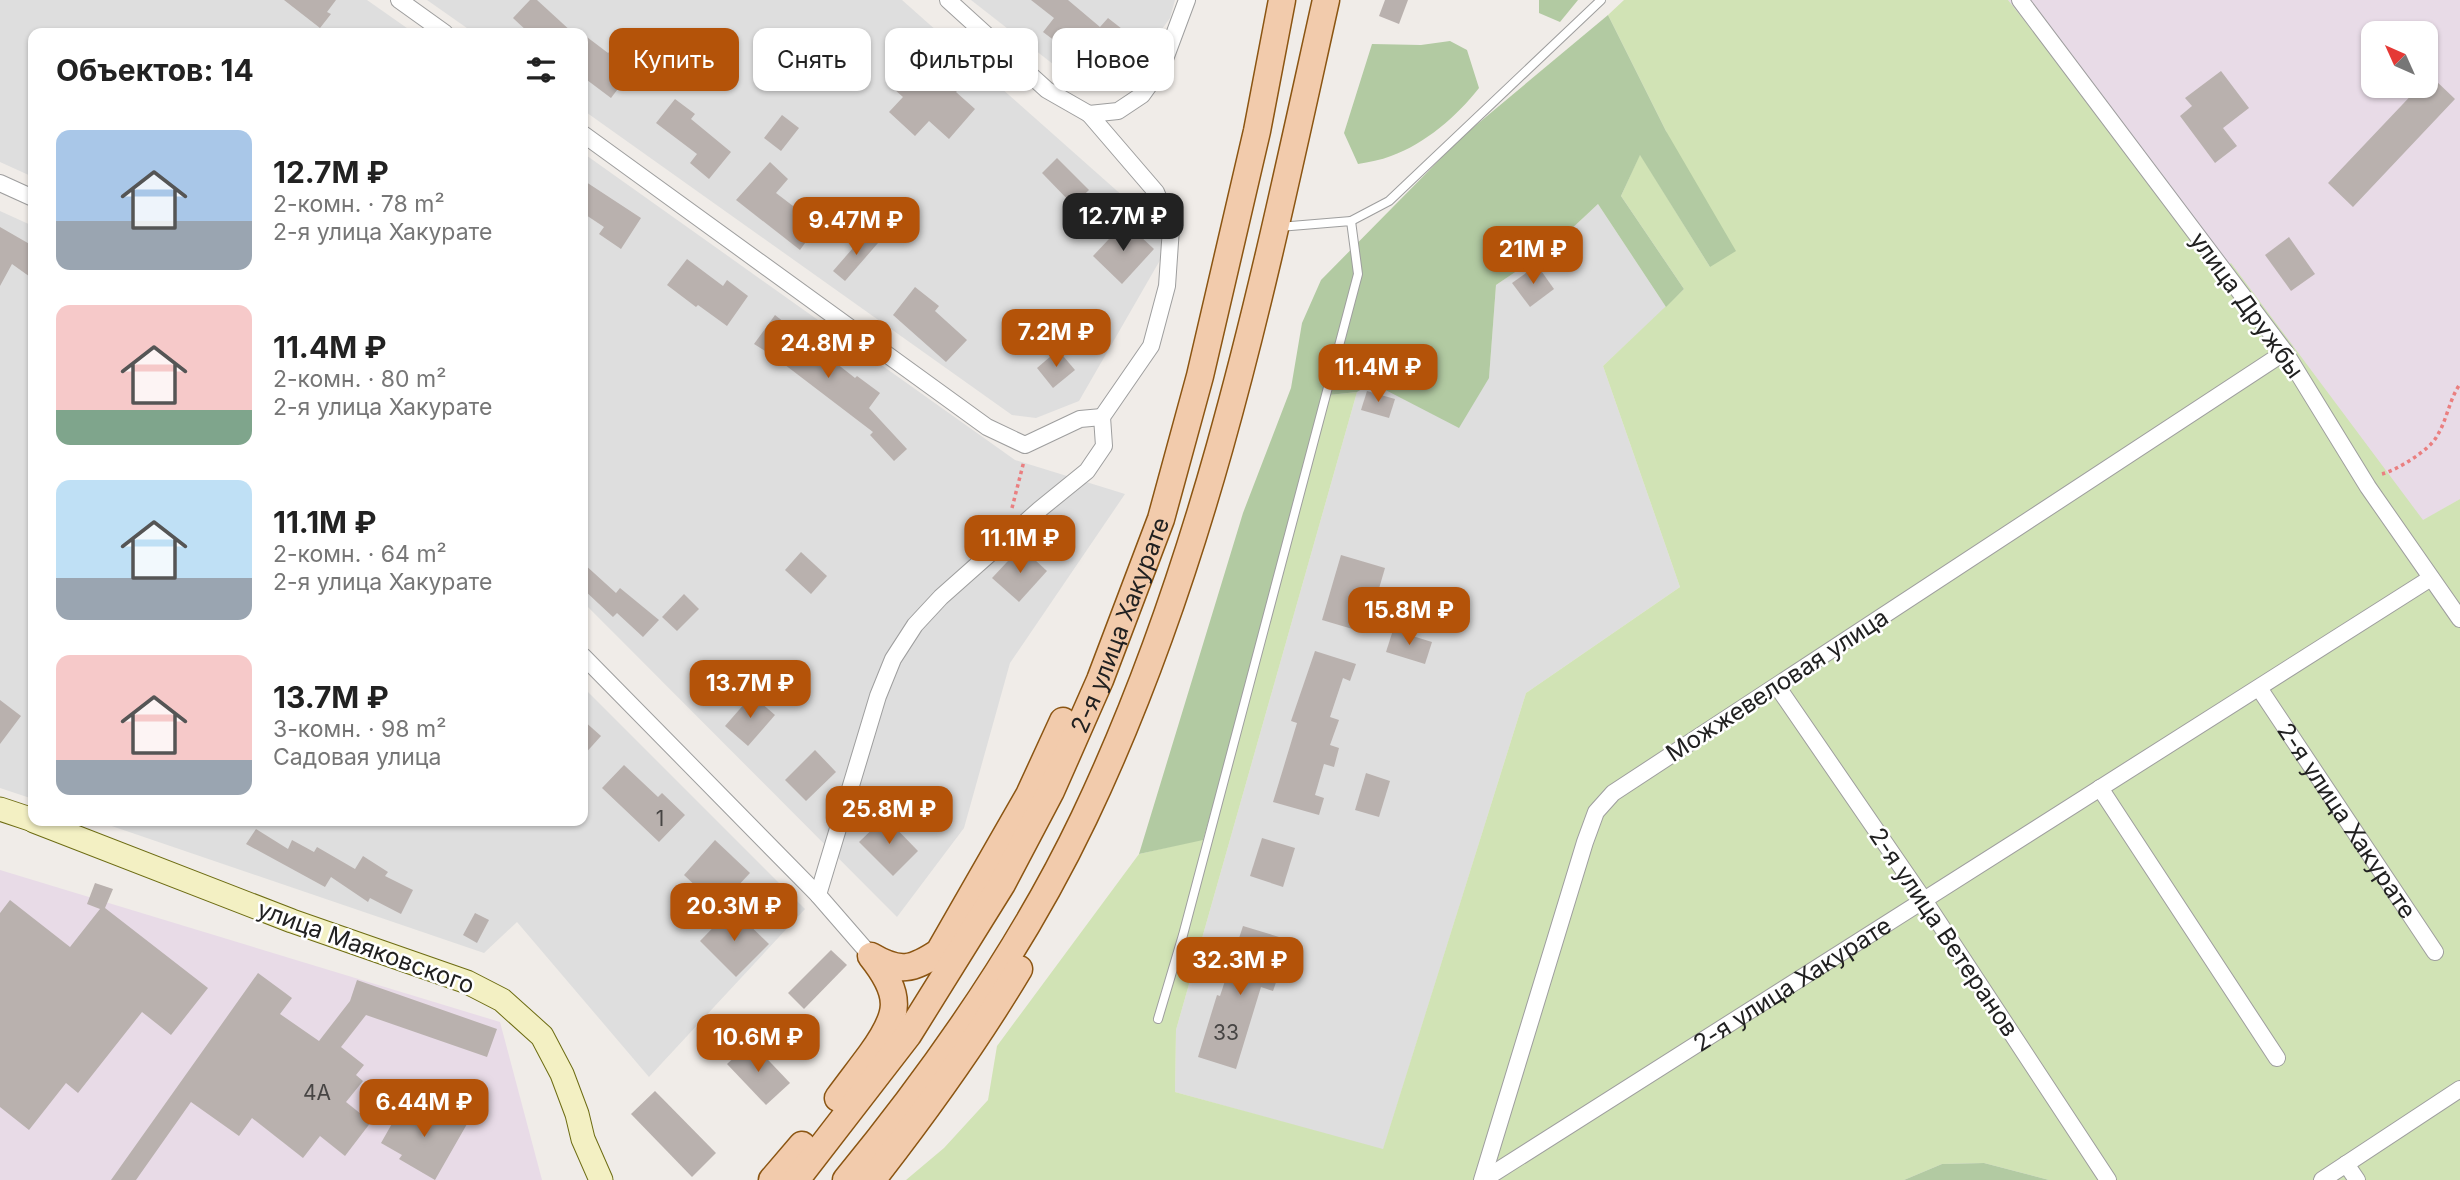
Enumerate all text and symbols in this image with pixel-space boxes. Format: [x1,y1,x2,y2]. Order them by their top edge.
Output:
north arrow [2361,21,2438,98]
map controls [2361,21,2438,98]
chip: Купить [609,28,739,91]
chip: Снять [753,28,871,91]
chip: Фильтры [885,28,1038,91]
chip: Новое [1052,28,1174,91]
icon: filters [522,51,560,89]
text: Объектов: 14 [56,52,254,88]
text: 12.7M ₽ [273,154,389,190]
icon: home [112,158,196,242]
text: 2-комн. · 78 m² [273,190,445,218]
pin: 12.7M ₽ [1058,194,1188,253]
pin: 9.47M ₽ [791,198,921,257]
text: 12.7M ₽ [1079,202,1167,230]
text: 9.47M ₽ [809,206,903,234]
text: 2-я улица Хакурате [273,218,492,246]
pin: 21M ₽ [1484,226,1582,286]
street label: улица Дружбы [2184,226,2310,384]
text: 21M ₽ [1499,235,1567,263]
pin: 7.2M ₽ [999,310,1113,369]
text: 7.2M ₽ [1018,318,1094,346]
pin: 24.8M ₽ [763,320,893,380]
text: 11.4M ₽ [273,329,386,365]
text: 24.8M ₽ [781,329,875,357]
icon: home [112,333,196,417]
pin: 11.4M ₽ [1313,344,1443,404]
text: 11.4M ₽ [1334,353,1422,381]
text: 2-комн. · 80 m² [273,365,446,393]
text: 2-я улица Хакурате [273,393,492,421]
text: 11.1M ₽ [273,504,376,540]
icon: home [112,508,196,592]
street label: 2-я улица Хакурате [1064,513,1175,737]
pin: 11.1M ₽ [955,516,1085,575]
text: 11.1M ₽ [980,524,1060,552]
text: 2-комн. · 64 m² [273,540,447,568]
text: 2-я улица Хакурате [273,568,492,596]
pin: 15.8M ₽ [1344,588,1474,647]
text: 15.8M ₽ [1364,596,1454,624]
street label: Можжевеловая улица [1661,602,1893,768]
pin: 13.7M ₽ [685,660,815,720]
text: 13.7M ₽ [706,669,794,697]
text: 13.7M ₽ [273,679,389,715]
icon: home [112,683,196,767]
text: 3-комн. · 98 m² [273,715,446,743]
street label: 2-я улица Хакурате [2272,717,2423,924]
text: Садовая улица [273,743,441,771]
pin: 25.8M ₽ [824,786,954,846]
text: 25.8M ₽ [842,795,936,823]
house number: 1 [656,806,664,831]
street label: 2-я улица Ветеранов [1863,822,2025,1042]
pin: 20.3M ₽ [669,884,799,943]
text: 20.3M ₽ [686,892,782,920]
street label: улица Маяковского [254,894,478,1000]
street label: 2-я улица Хакурате [1688,910,1896,1057]
pin: 32.3M ₽ [1175,937,1305,997]
text: 32.3M ₽ [1192,946,1288,974]
pin: 10.6M ₽ [693,1014,823,1074]
house number: 33 [1213,1020,1239,1045]
text: 10.6M ₽ [713,1023,803,1051]
house number: 4А [303,1080,331,1105]
pin: 6.44M ₽ [359,1080,489,1139]
text: 6.44M ₽ [376,1088,472,1116]

